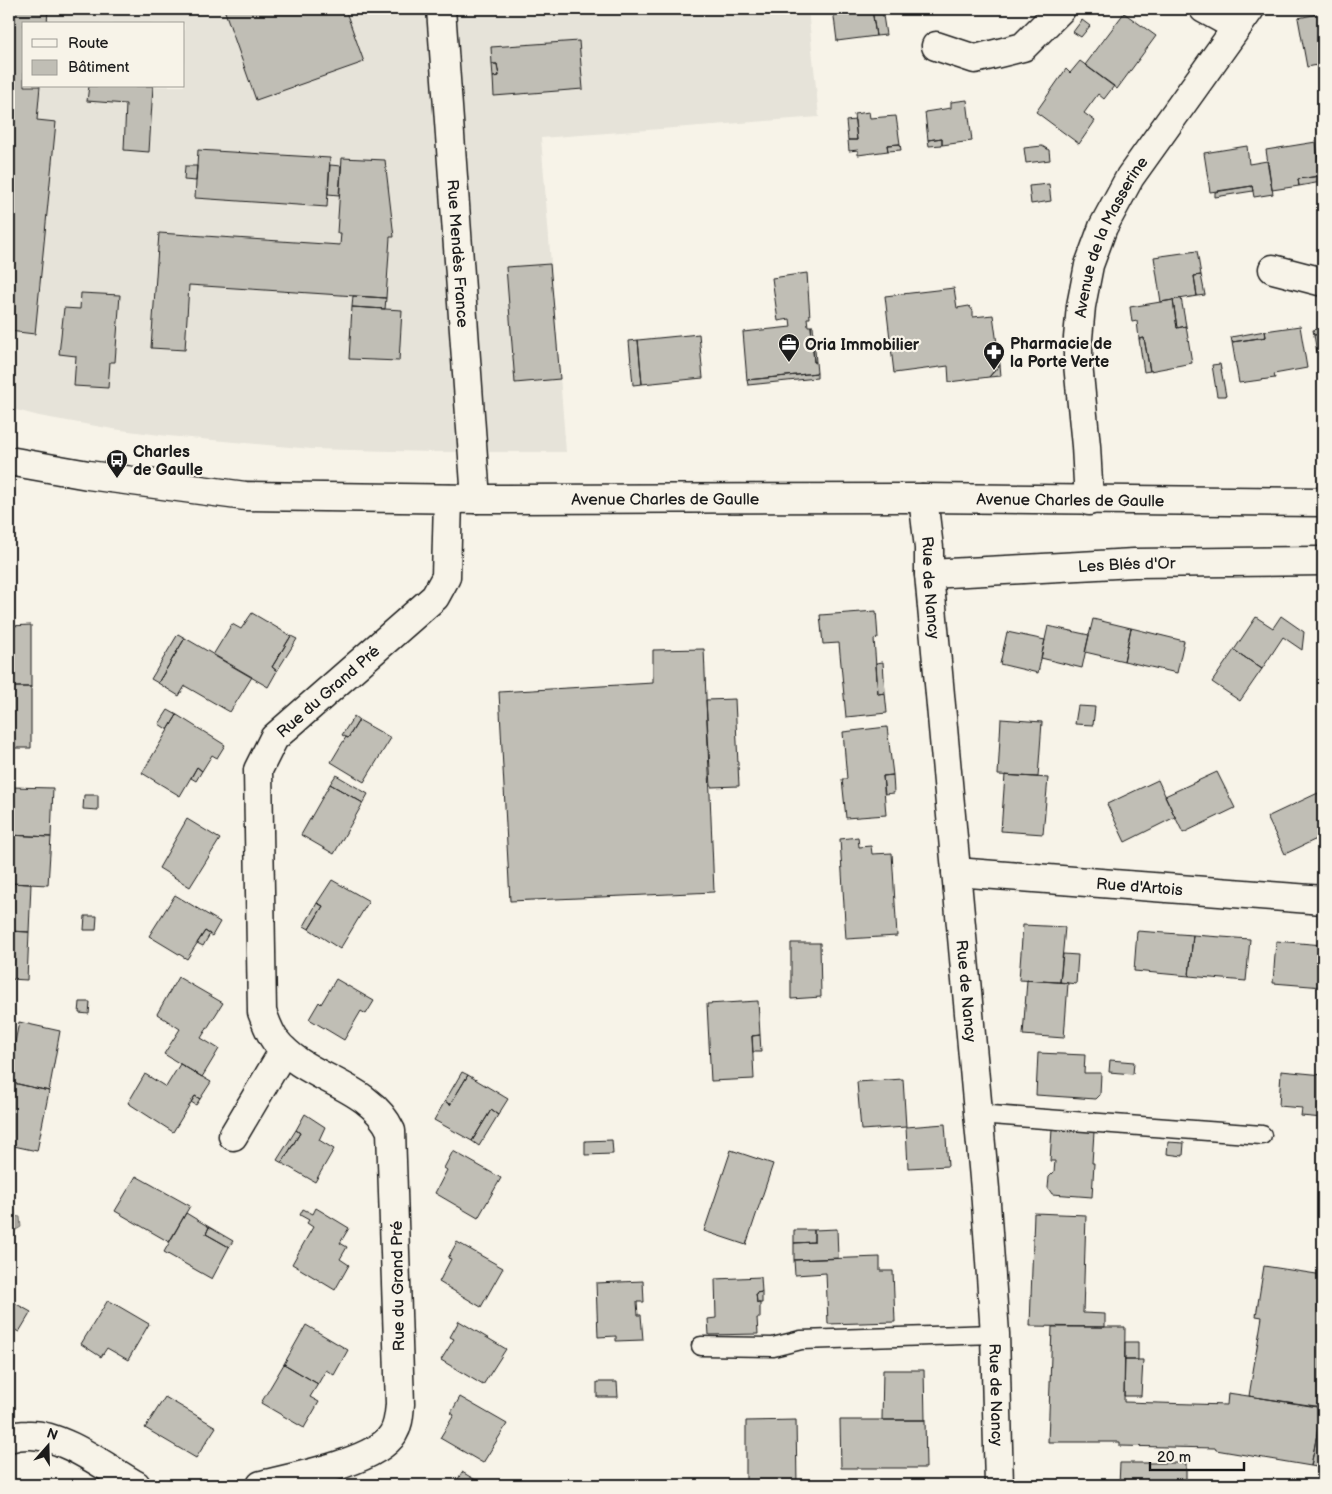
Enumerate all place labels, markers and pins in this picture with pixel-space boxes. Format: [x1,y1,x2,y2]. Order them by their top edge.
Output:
office icon: Oria Immobilier [777,332,801,363]
place label: Pharmacie de la Porte Verte [1010,335,1112,372]
place label: Oria Immobilier [805,336,920,355]
pharmacy icon: Pharmacie de la Porte Verte [982,340,1006,371]
place label: Charles de Gaulle [133,443,203,480]
bus stop icon: Charles de Gaulle [105,448,129,479]

